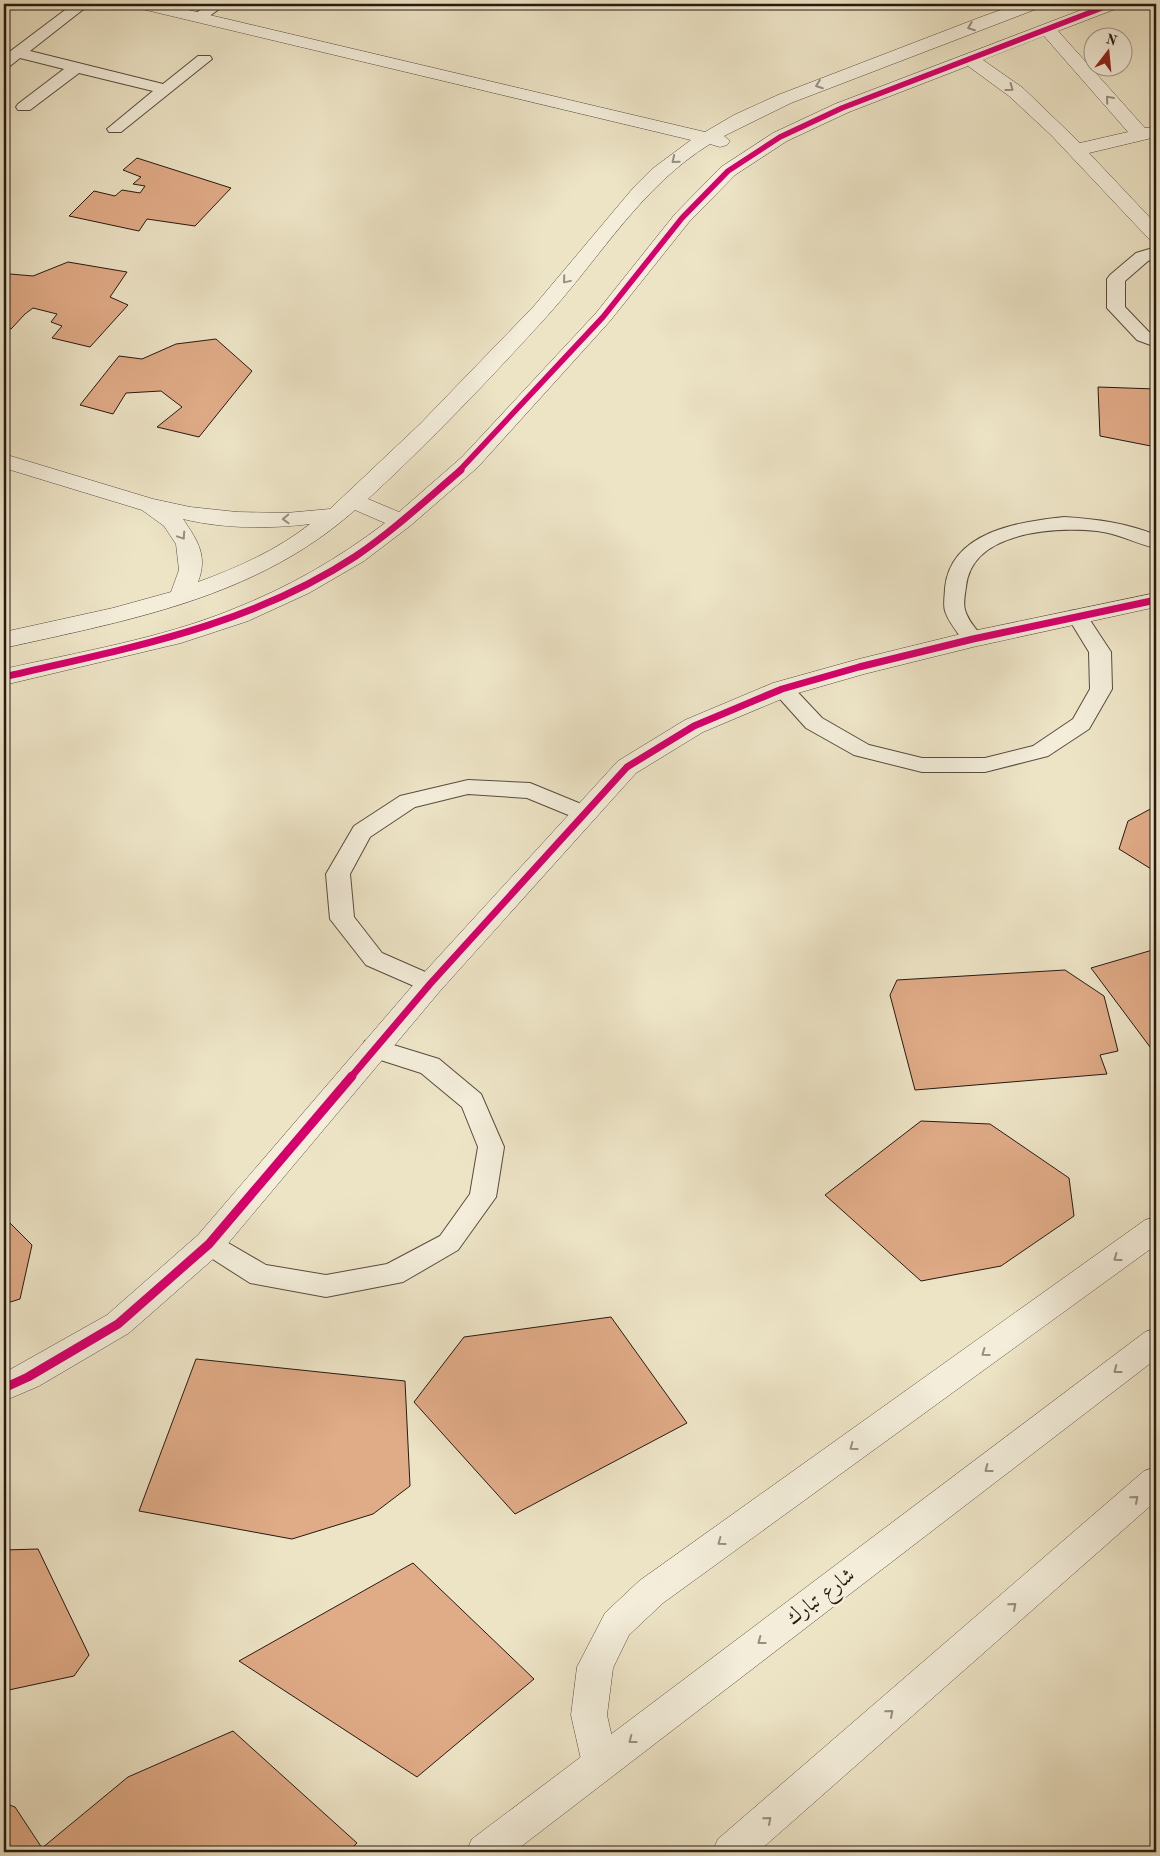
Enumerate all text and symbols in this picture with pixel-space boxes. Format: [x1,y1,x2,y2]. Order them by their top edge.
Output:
one-way arrow [967,21,975,31]
north arrow [1082,28,1132,78]
text: N [1104,32,1119,49]
one-way arrow [815,79,824,89]
one-way arrow [1004,82,1014,91]
one-way arrow [1105,95,1114,104]
one-way arrow [672,155,681,164]
one-way arrow [562,274,571,283]
one-way arrow [282,514,290,525]
one-way arrow [176,530,185,540]
one-way arrow [1113,1252,1123,1261]
one-way arrow [982,1347,991,1355]
one-way arrow [1114,1365,1123,1373]
one-way arrow [849,1441,858,1450]
one-way arrow [985,1463,994,1471]
one-way arrow [1129,1497,1138,1505]
one-way arrow [717,1536,726,1545]
street label: شارع تبارك [782,1564,863,1634]
one-way arrow [1007,1603,1016,1612]
one-way arrow [758,1636,767,1644]
one-way arrow [885,1710,894,1719]
one-way arrow [629,1734,638,1742]
one-way arrow [762,1817,771,1826]

